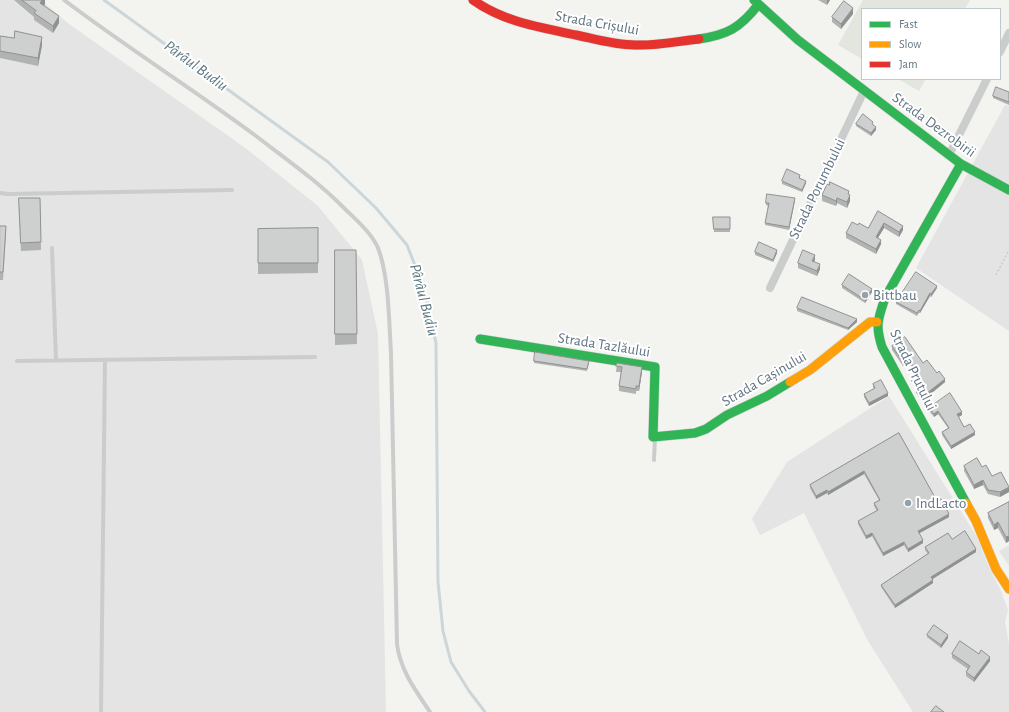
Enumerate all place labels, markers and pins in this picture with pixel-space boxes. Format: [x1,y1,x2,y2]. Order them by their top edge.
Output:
place label: Bittbau [873,286,917,304]
marker: Bittbau [860,290,870,300]
place label: IndLacto [916,494,966,512]
marker: IndLacto [903,498,913,508]

